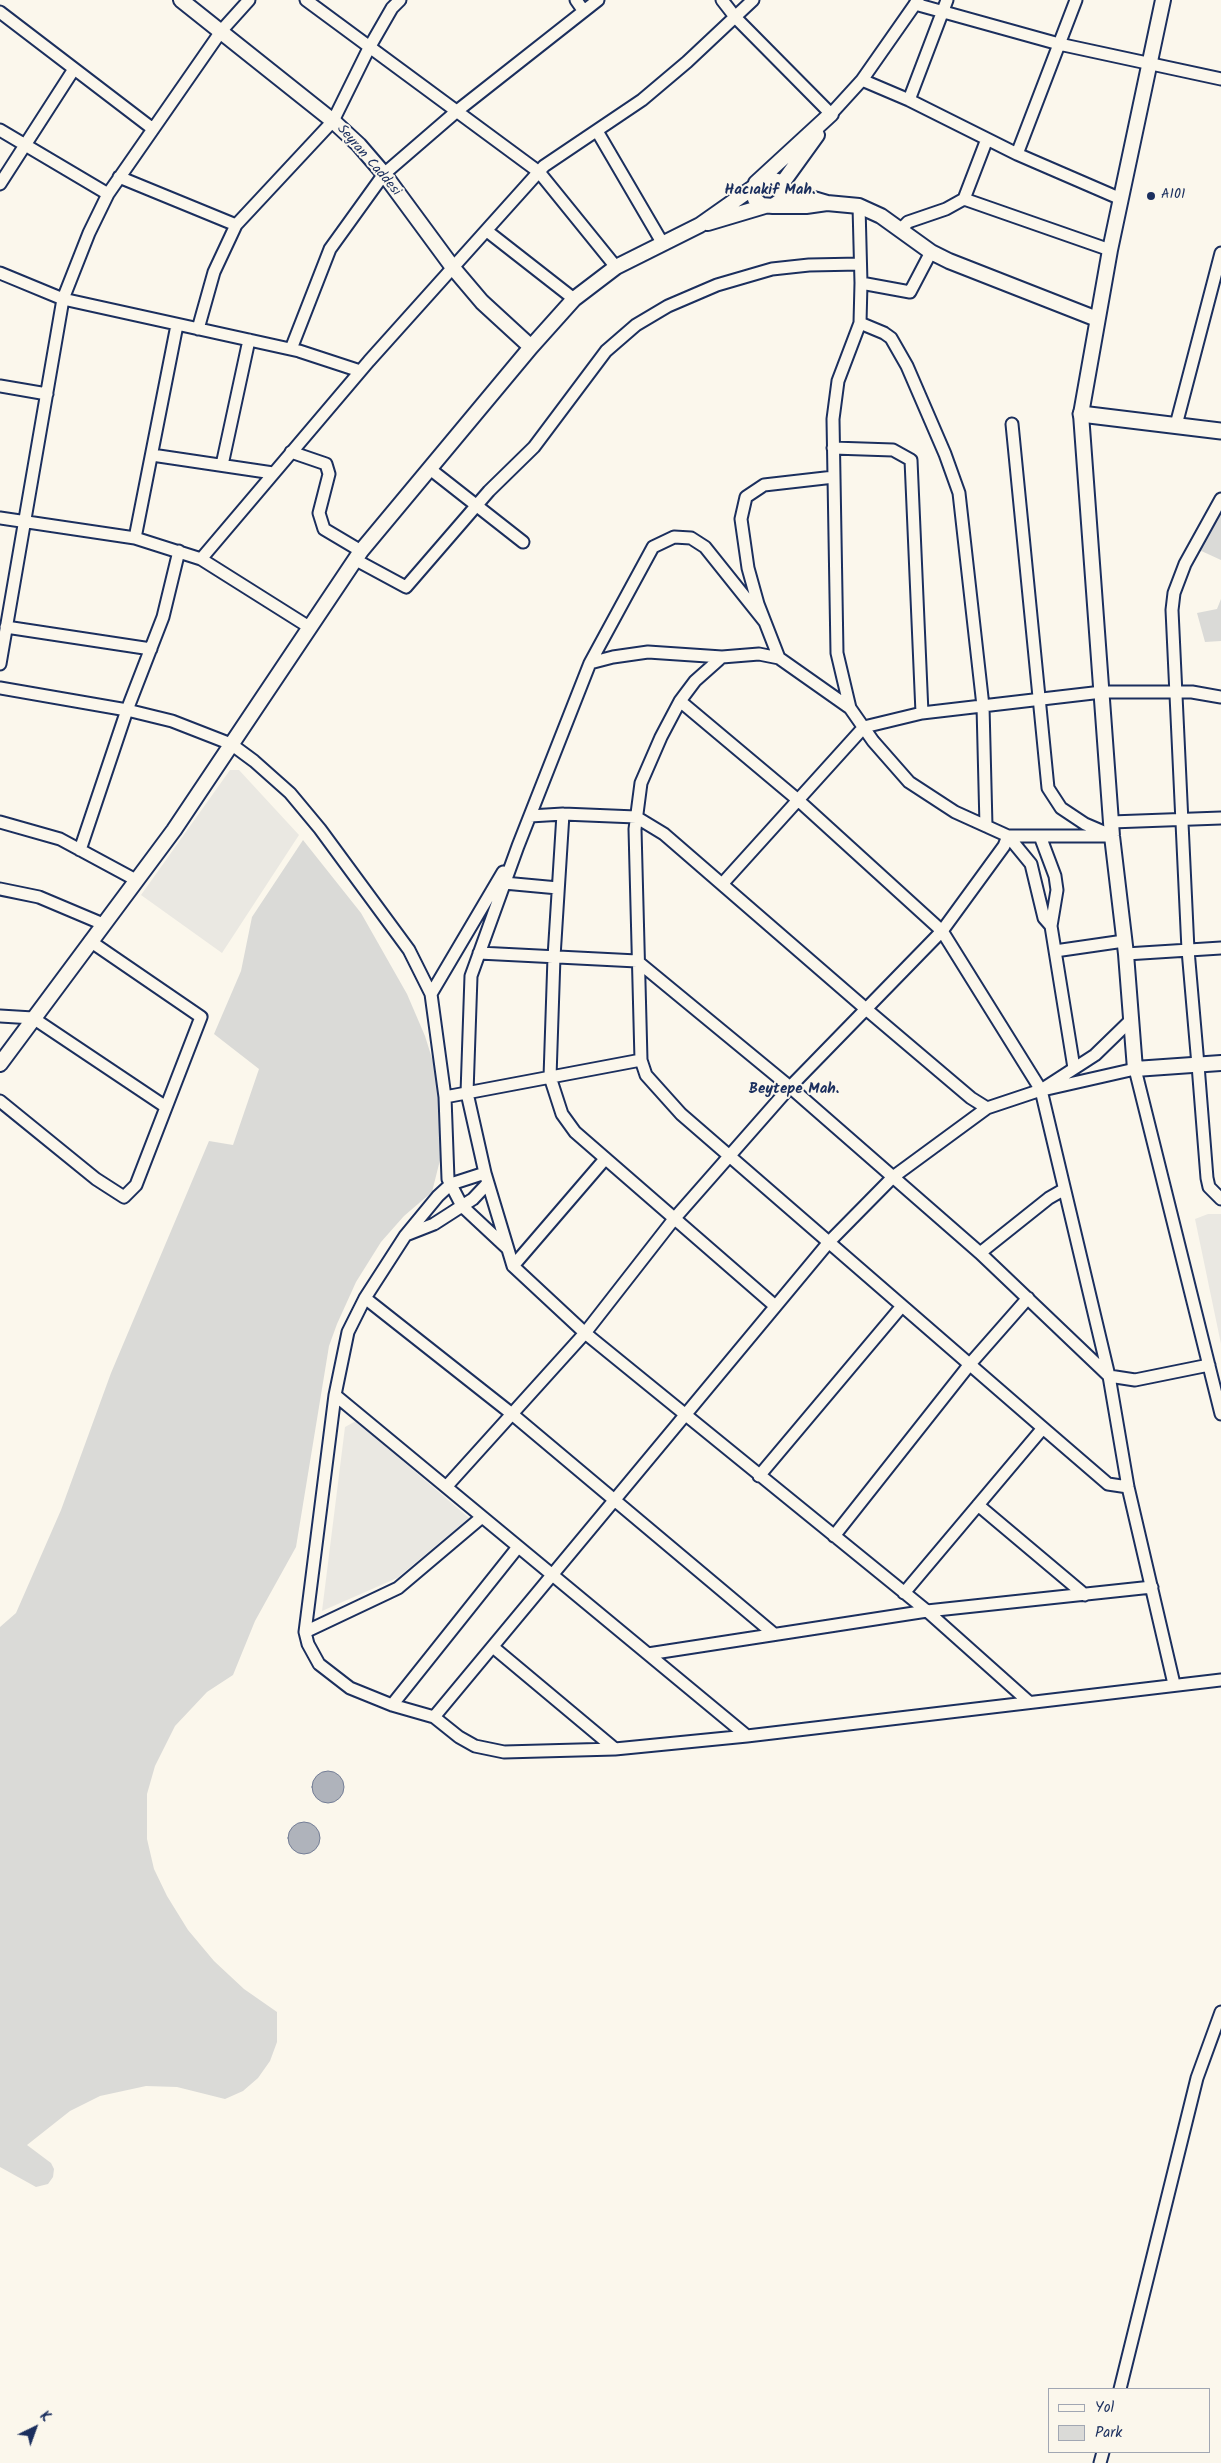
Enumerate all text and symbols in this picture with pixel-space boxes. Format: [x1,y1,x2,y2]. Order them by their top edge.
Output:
street label: Seyran Caddesi [332,122,404,200]
district label: Hacıakif Mah. [725,182,815,200]
place label: A101 [1161,188,1185,204]
marker: A101 [1145,190,1157,202]
district label: Beytepe Mah. [749,1081,839,1099]
legend [1048,2388,1211,2453]
text: Yol [1095,2396,1114,2420]
north arrow [10,2403,60,2453]
text: K [35,2406,56,2428]
text: Park [1095,2421,1122,2445]

